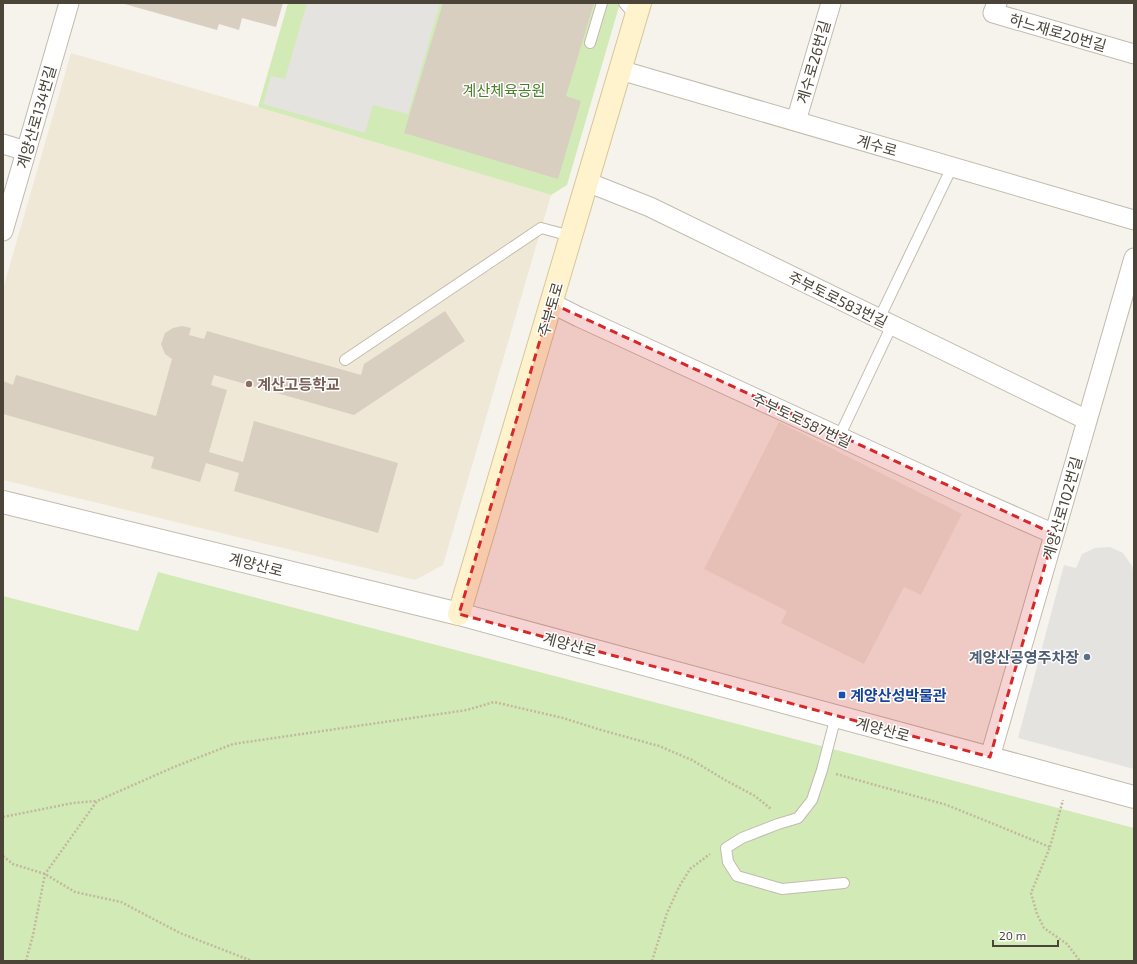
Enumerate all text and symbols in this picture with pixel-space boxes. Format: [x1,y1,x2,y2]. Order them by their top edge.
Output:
street label: 하느재로20번길 [1007,10,1109,54]
street label: 계수로26번길 [792,18,834,106]
street label: 계양산로134번길 [13,63,59,171]
park label: 계산체육공원 [463,81,545,99]
street label: 계수로 [855,131,899,159]
street label: 주부토로583번길 [785,267,891,331]
street label: 주부토로 [534,280,566,338]
place label: 계산고등학교 [257,375,340,393]
marker: 계산고등학교 [244,379,254,389]
street label: 주부토로587번길 [749,389,855,451]
street label: 계양산로102번길 [1039,454,1085,562]
street label: 계양산로 [227,549,285,579]
street label: 계양산로 [541,628,599,660]
place label: 계양산공영주차장 [969,648,1079,666]
marker: 계양산공영주차장 [1082,652,1092,662]
place label: 계양산성박물관 [850,686,947,704]
marker: 계양산성박물관 [837,690,847,700]
street label: 계양산로 [854,713,912,745]
scale bar [993,922,1058,948]
text: 20 m [999,928,1026,942]

